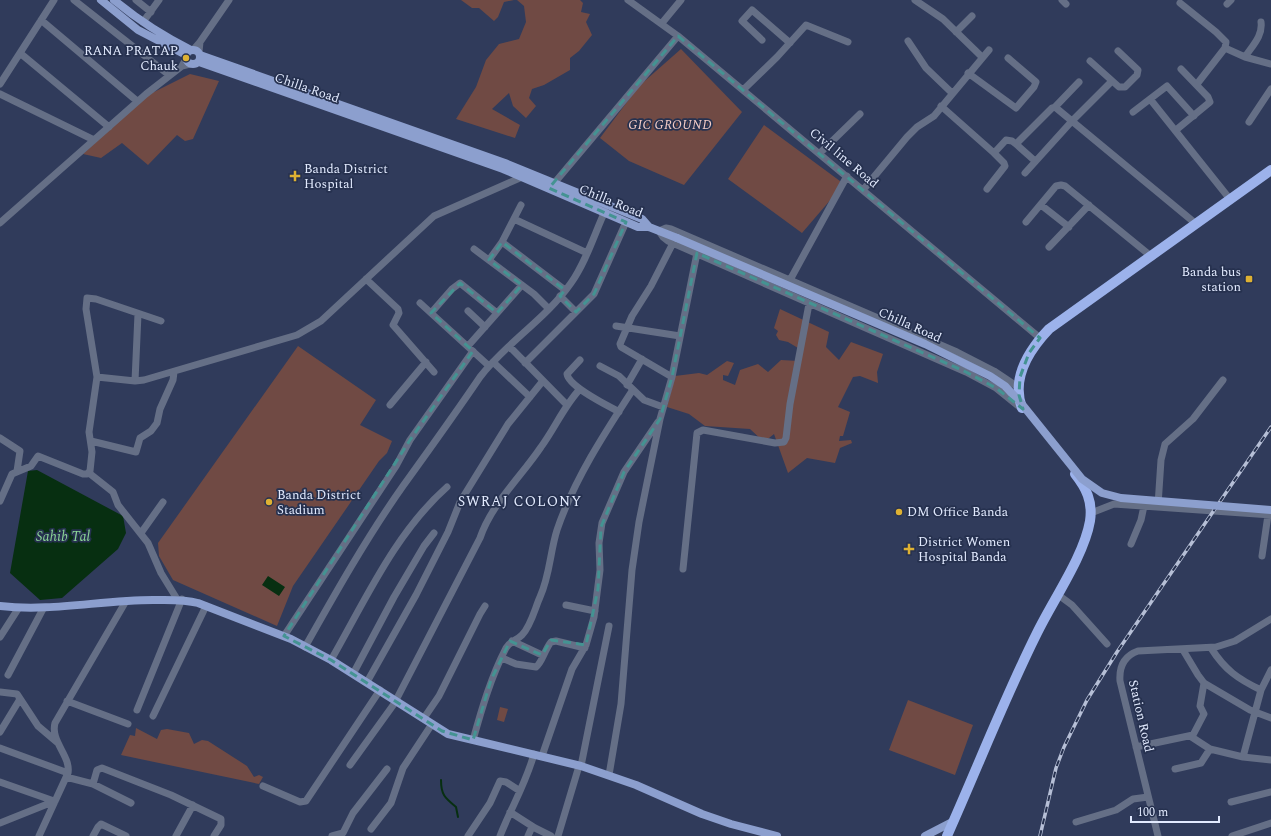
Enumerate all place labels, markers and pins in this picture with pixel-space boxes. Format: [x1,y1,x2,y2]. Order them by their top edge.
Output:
place label: RANA PRATAP Chauk [84,41,178,76]
marker: RANA PRATAP Chauk [181,53,191,63]
place label: Banda District Hospital [304,159,388,194]
marker: Banda District Hospital [289,170,301,182]
place label: Banda bus station [1181,262,1241,297]
marker: Banda bus station [1244,274,1254,284]
place label: Banda District Stadium [277,485,361,520]
marker: Banda District Stadium [264,497,274,507]
place label: DM Office Banda [907,502,1009,522]
marker: DM Office Banda [894,507,904,517]
place label: District Women Hospital Banda [918,532,1011,567]
marker: District Women Hospital Banda [903,543,915,555]

